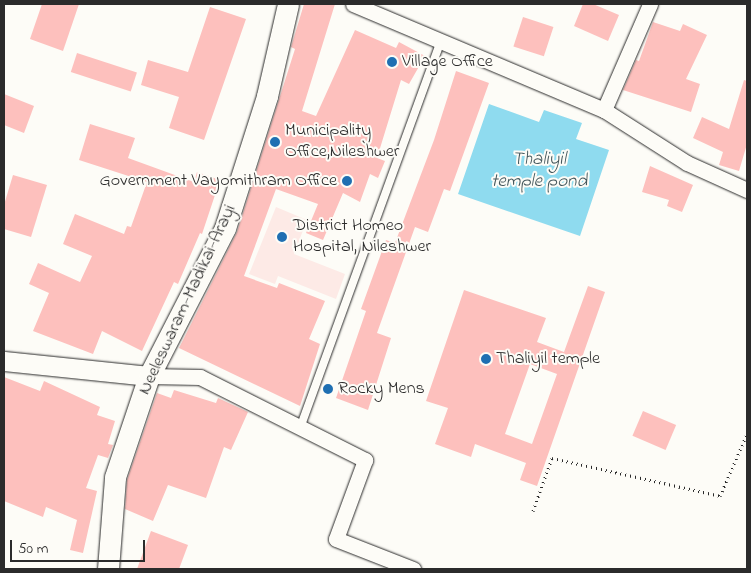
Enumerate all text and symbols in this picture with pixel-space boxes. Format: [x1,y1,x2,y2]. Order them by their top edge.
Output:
place label: Village Office [402,51,493,73]
marker: Village Office [386,56,398,68]
place label: Municipality Office,Nileshwer [285,121,399,163]
marker: Municipality Office,Nileshwer [269,136,281,148]
water label: Thaliyil temple pond [491,149,587,193]
place label: Government Vayomithram Office [100,170,337,192]
marker: Government Vayomithram Office [341,175,353,187]
street label: Neeleswaram-Madikai-Arayi [134,201,242,399]
place label: District Homeo Hospital, Nileshwer [293,216,431,258]
marker: District Homeo Hospital, Nileshwer [275,230,289,244]
place label: Thaliyil temple [496,348,600,370]
marker: Thaliyil temple [480,353,492,365]
place label: Rocky Mens [338,378,425,400]
marker: Rocky Mens [322,383,334,395]
scale bar [12,530,148,562]
text: 50 m [18,538,48,560]

